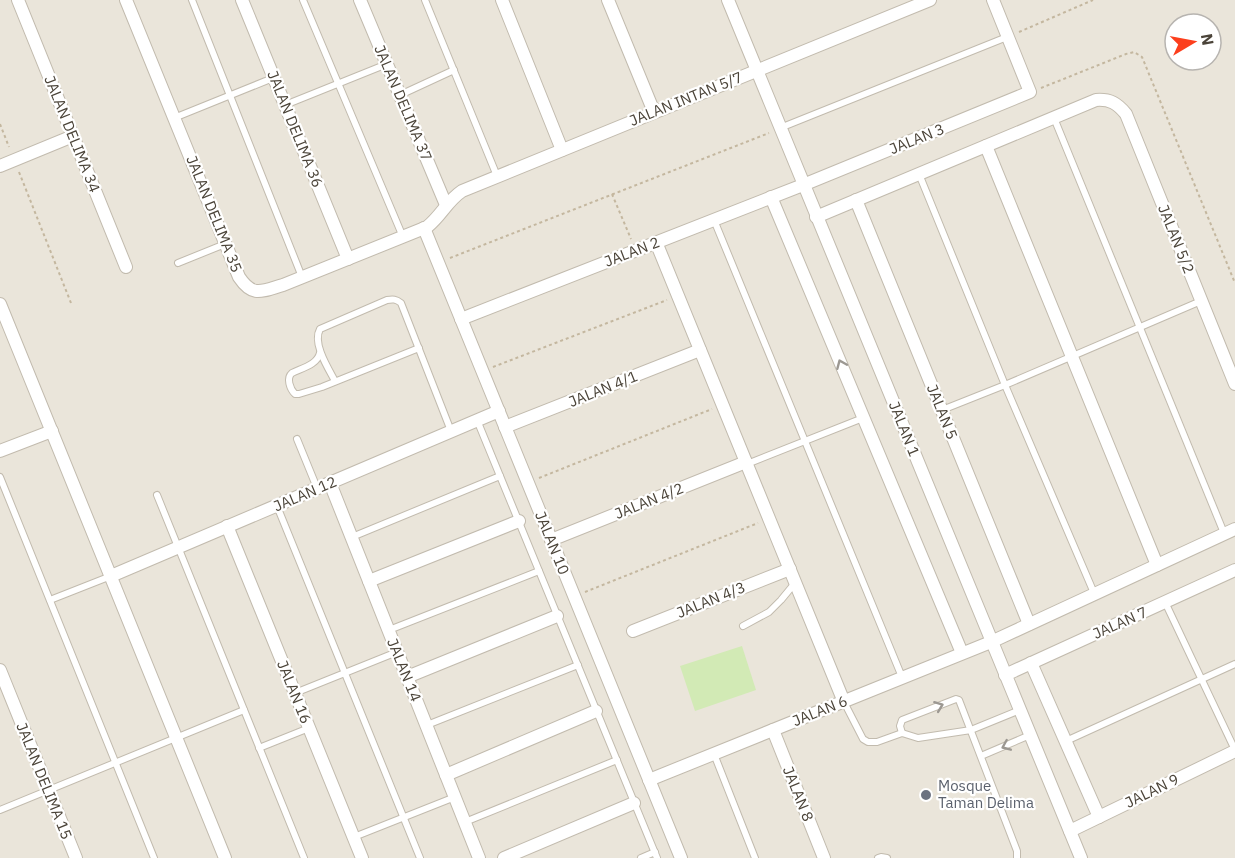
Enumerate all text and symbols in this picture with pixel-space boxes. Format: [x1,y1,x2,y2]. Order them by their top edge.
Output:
north arrow [1163,12,1223,72]
text: N [1197,32,1219,47]
street label: JALAN DELIMA 37 [370,42,437,164]
street label: JALAN INTAN 5/7 [626,67,745,130]
street label: JALAN DELIMA 36 [263,68,328,190]
street label: JALAN DELIMA 34 [40,73,105,195]
street label: JALAN 3 [886,119,947,158]
street label: JALAN DELIMA 35 [182,153,247,275]
street label: JALAN 5/2 [1154,202,1199,276]
street label: JALAN 2 [601,232,662,271]
one-way arrow [836,359,848,370]
street label: JALAN 4/1 [566,366,640,411]
street label: JALAN 5 [923,381,962,442]
street label: JALAN 1 [885,398,924,459]
street label: JALAN 12 [270,472,339,515]
street label: JALAN 4/2 [612,478,686,523]
street label: JALAN 10 [531,508,574,577]
street label: JALAN 4/3 [674,577,748,622]
street label: JALAN 7 [1090,602,1150,643]
street label: JALAN 14 [383,635,426,704]
street label: JALAN 16 [273,657,316,726]
street label: JALAN 6 [789,691,850,730]
one-way arrow [933,701,944,713]
street label: JALAN DELIMA 15 [12,720,77,842]
one-way arrow [1001,738,1012,750]
street label: JALAN 8 [779,763,818,824]
street label: JALAN 9 [1122,769,1182,812]
place label: Mosque Taman Delima [938,776,1034,812]
marker: Mosque Taman Delima [919,788,933,802]

